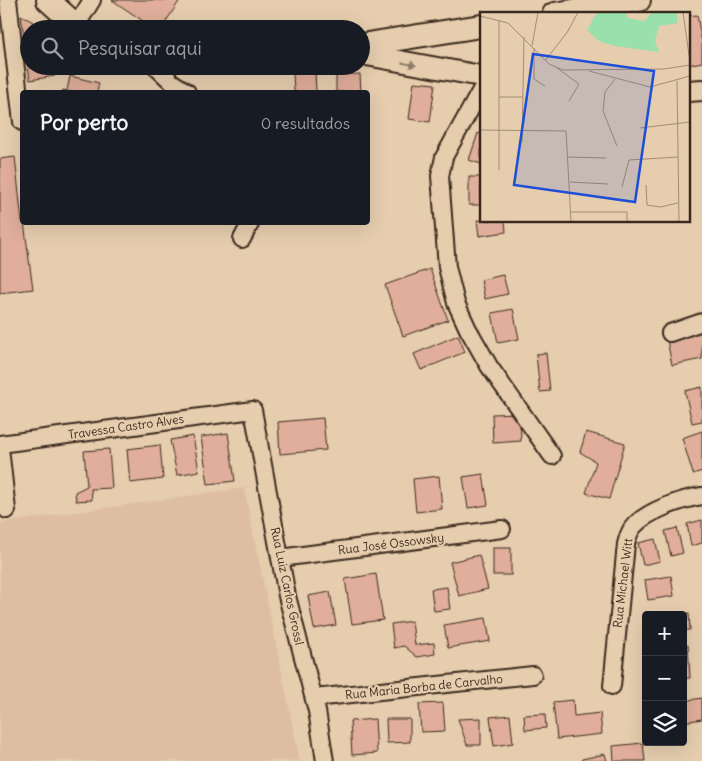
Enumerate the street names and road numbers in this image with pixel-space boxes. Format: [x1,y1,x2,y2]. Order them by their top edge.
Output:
street label: Travessa Castro Alves [67,411,185,442]
street label: Rua Luiz Carlos Grossl [268,526,307,646]
street label: Rua José Ossowsky [337,530,445,557]
street label: Rua Michael Witt [610,537,635,629]
street label: Rua Maria Borba de Carvalho [344,671,504,702]

